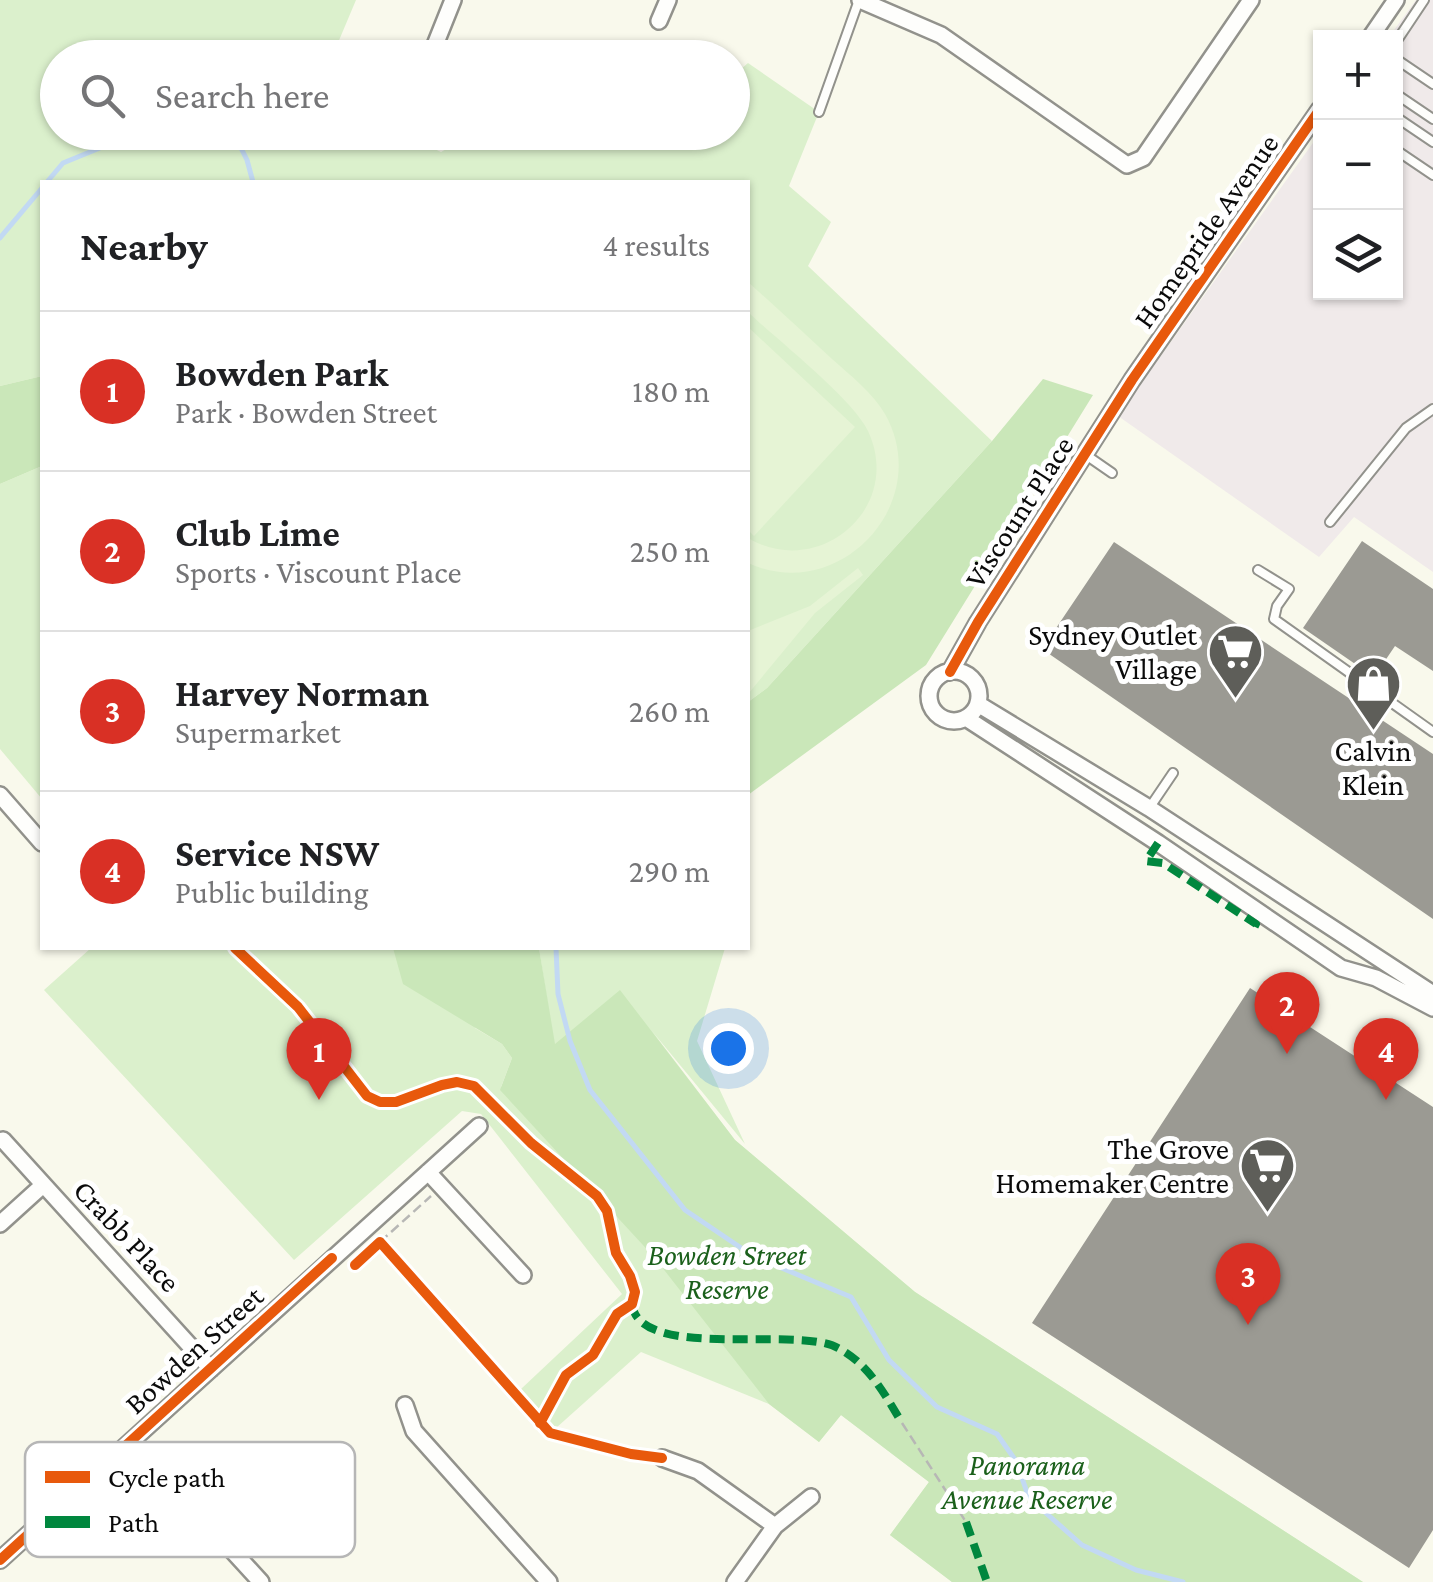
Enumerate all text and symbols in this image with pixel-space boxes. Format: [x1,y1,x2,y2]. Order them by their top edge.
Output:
map controls [1313,30,1403,300]
button: + [1313,30,1403,120]
search box [40,40,750,150]
icon: search [75,68,130,123]
text: Search here [155,74,329,116]
button: − [1313,120,1403,210]
street label: Homepride Avenue [1126,127,1286,335]
button: layers [1313,210,1403,300]
text: Nearby [80,222,208,269]
text: 4 results [602,227,710,263]
text: Bowden Park [175,352,389,394]
text: 1 [107,373,118,409]
text: 180 m [632,373,710,409]
text: Park · Bowden Street [175,394,437,430]
street label: Viscount Place [958,430,1080,593]
text: Club Lime [175,512,340,554]
text: 2 [104,533,121,569]
text: 250 m [630,533,710,569]
text: Sports · Viscount Place [175,554,461,590]
place label: Sydney Outlet Village [1028,618,1198,686]
supermarket icon: Sydney Outlet Village [1206,622,1266,701]
shop icon: Calvin Klein [1343,653,1403,732]
text: Harvey Norman [175,672,429,714]
text: 3 [105,693,120,729]
text: 260 m [629,693,710,729]
text: Supermarket [175,714,341,750]
place label: Calvin Klein [1334,734,1412,801]
text: Service NSW [175,832,379,874]
text: 4 [104,853,121,889]
text: 290 m [629,853,710,889]
text: Public building [175,874,369,910]
pin: 2 [1254,972,1320,1054]
pin: 1 [286,1018,352,1100]
pin: 4 [1354,1018,1418,1100]
your location [703,1023,754,1074]
place label: The Grove Homemaker Centre [996,1132,1229,1199]
supermarket icon: The Grove Homemaker Centre [1238,1136,1298,1215]
street label: Crabb Place [67,1173,187,1298]
park label: Bowden Street Reserve [648,1238,808,1305]
pin: 3 [1216,1242,1280,1325]
street label: Bowden Street [118,1278,270,1420]
legend [25,1442,355,1557]
park label: Panorama Avenue Reserve [940,1448,1112,1515]
text: Cycle path [108,1462,225,1493]
text: Path [108,1507,159,1538]

